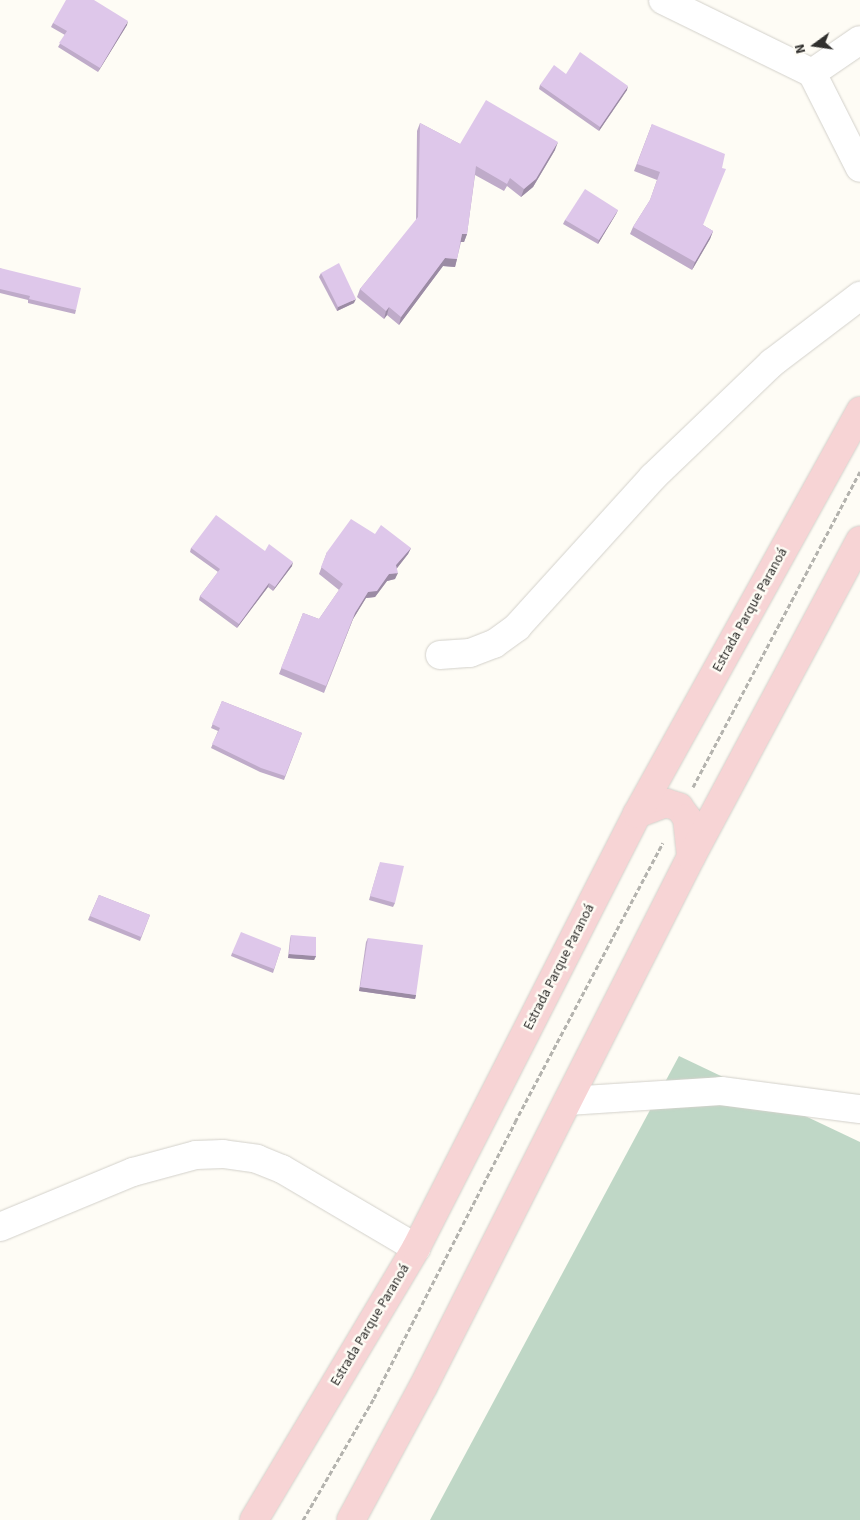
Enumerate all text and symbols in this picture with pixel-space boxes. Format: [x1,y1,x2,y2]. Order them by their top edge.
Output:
north arrow [790,20,840,70]
text: N [790,42,811,56]
street label: Estrada Parque Paranoá [709,545,791,675]
street label: Estrada Parque Paranoá [520,901,598,1033]
street label: Estrada Parque Paranoá [327,1261,413,1389]

